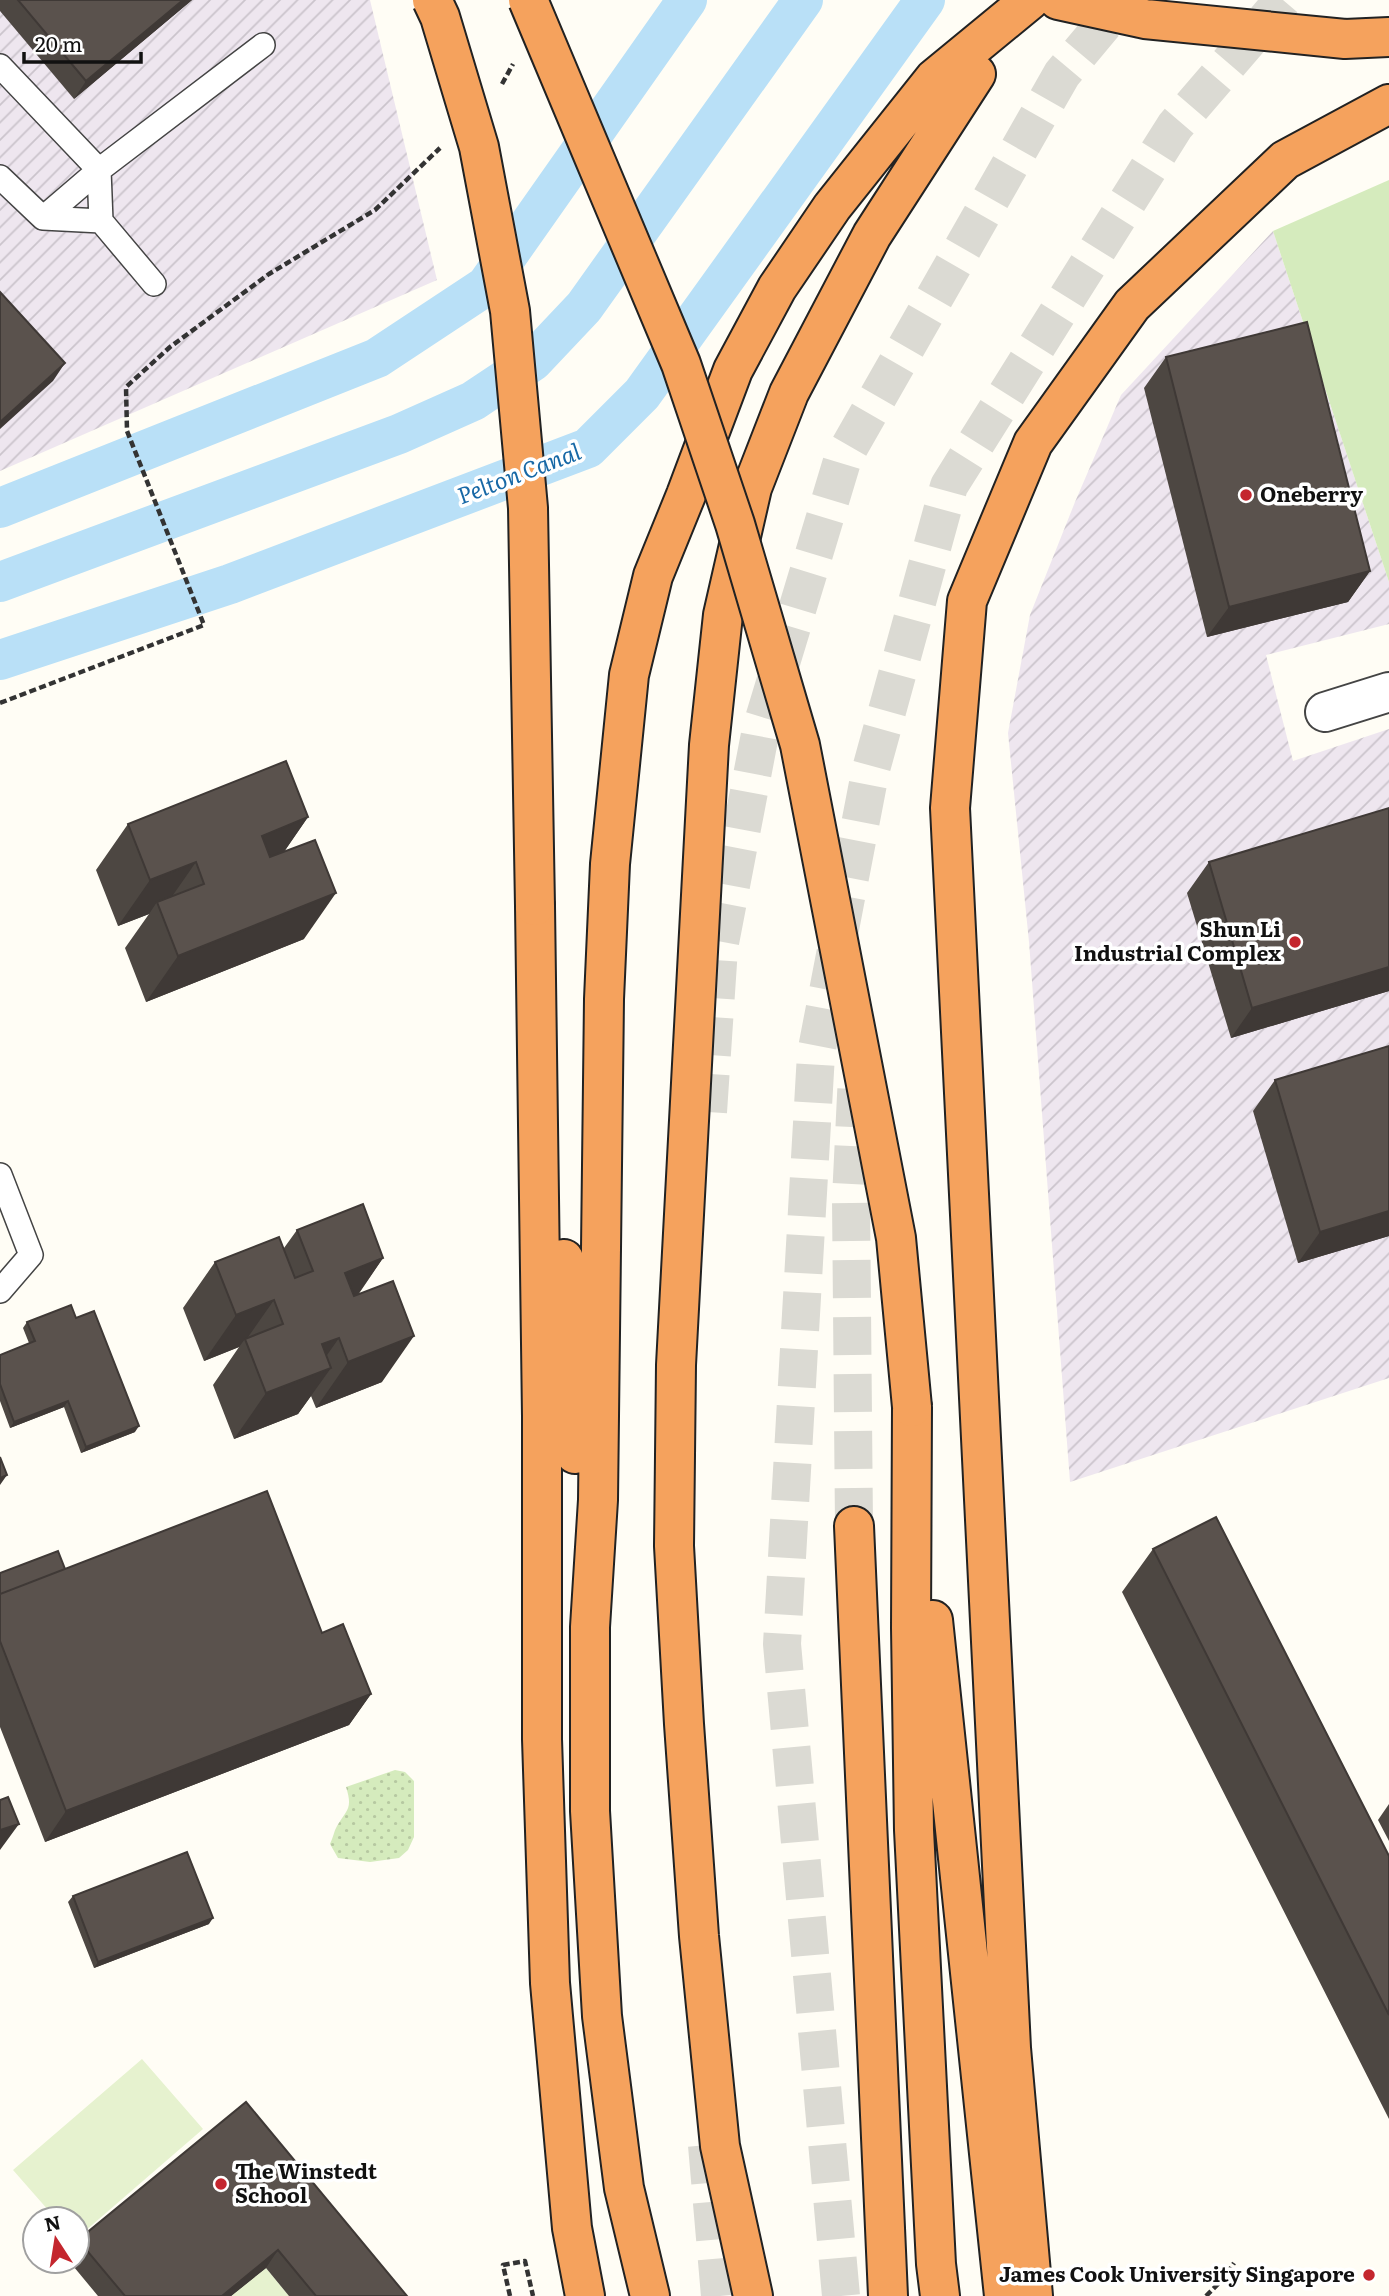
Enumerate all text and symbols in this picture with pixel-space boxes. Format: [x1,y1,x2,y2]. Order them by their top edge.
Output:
scale bar [24,21,142,65]
text: 20 m [35,27,82,58]
water label: Pelton Canal [452,433,585,511]
place label: Oneberry [1260,477,1363,508]
marker: Oneberry [1238,487,1254,503]
place label: Shun Li Industrial Complex [1074,912,1281,967]
marker: Shun Li Industrial Complex [1287,934,1303,950]
place label: The Winstedt School [235,2154,378,2209]
marker: The Winstedt School [213,2176,229,2192]
north arrow [21,2205,91,2275]
text: N [42,2207,63,2238]
place label: James Cook University Singapore [999,2257,1355,2288]
marker: James Cook University Singapore [1361,2267,1377,2283]

